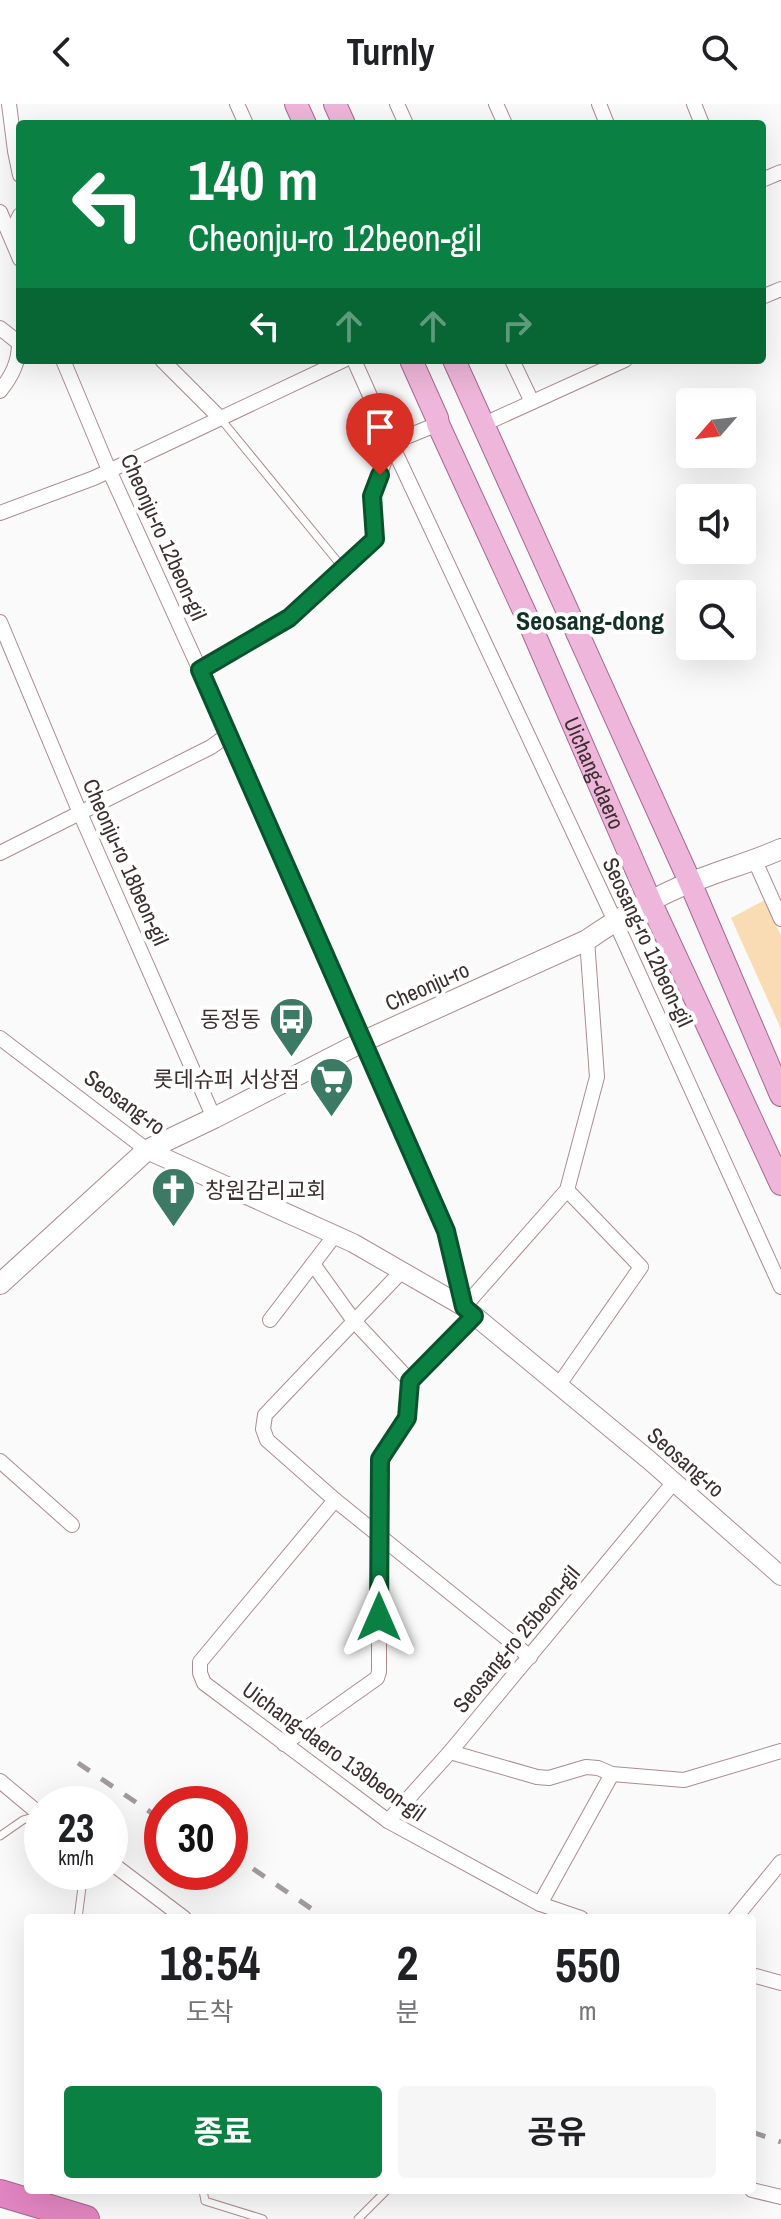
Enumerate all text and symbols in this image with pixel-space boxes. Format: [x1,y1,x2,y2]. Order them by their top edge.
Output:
text: Turnly [346,28,435,76]
icon: back [40,30,84,74]
icon: search [697,30,741,74]
text: 140 m [188,142,318,217]
icon: left [56,152,160,256]
text: Cheonju-ro 12beon-gil [188,214,482,262]
icon: left [243,304,287,348]
icon: ahead [327,304,371,348]
icon: ahead [411,304,455,348]
icon: right [495,304,539,348]
north arrow [676,388,756,468]
map controls [676,388,756,660]
pin [346,393,414,475]
icon: arrive [358,405,402,449]
street label: Cheonju-ro 12beon-gil [114,449,214,625]
button: sound [676,484,756,564]
button: search [676,580,756,660]
district label: Seosang-dong [516,603,664,638]
street label: Uichang-daero [557,712,632,834]
street label: Cheonju-ro 18beon-gil [76,774,176,950]
street label: Seosang-ro 12beon-gil [596,852,700,1032]
street label: Cheonju-ro [380,954,474,1018]
bus stop icon: 동정동 [268,995,316,1058]
place label: 동정동 [200,1004,261,1034]
supermarket icon: 롯데슈퍼 서상점 [307,1055,355,1118]
street label: Seosang-ro [78,1062,172,1142]
place label: 롯데슈퍼 서상점 [153,1064,300,1094]
church icon: 창원감리교회 [150,1166,198,1229]
place label: 창원감리교회 [205,1175,326,1205]
street label: Seosang-ro [641,1420,731,1504]
street label: Seosang-ro 25beon-gil [446,1559,586,1719]
position arrow [337,1575,421,1659]
street label: Uichang-daero 139beon-gil [236,1674,432,1828]
speed limit sign: 30 [144,1786,248,1890]
text: 23 [58,1801,94,1854]
text: km/h [58,1844,94,1871]
text: 18:54 [159,1930,260,1995]
text: 2 [397,1930,418,1995]
text: 550 [555,1932,621,1997]
text: m [579,1993,597,2028]
text: 도착 [186,1994,234,2029]
text: 분 [396,1994,419,2029]
button: 종료 [64,2086,382,2178]
button: 공유 [398,2086,716,2178]

